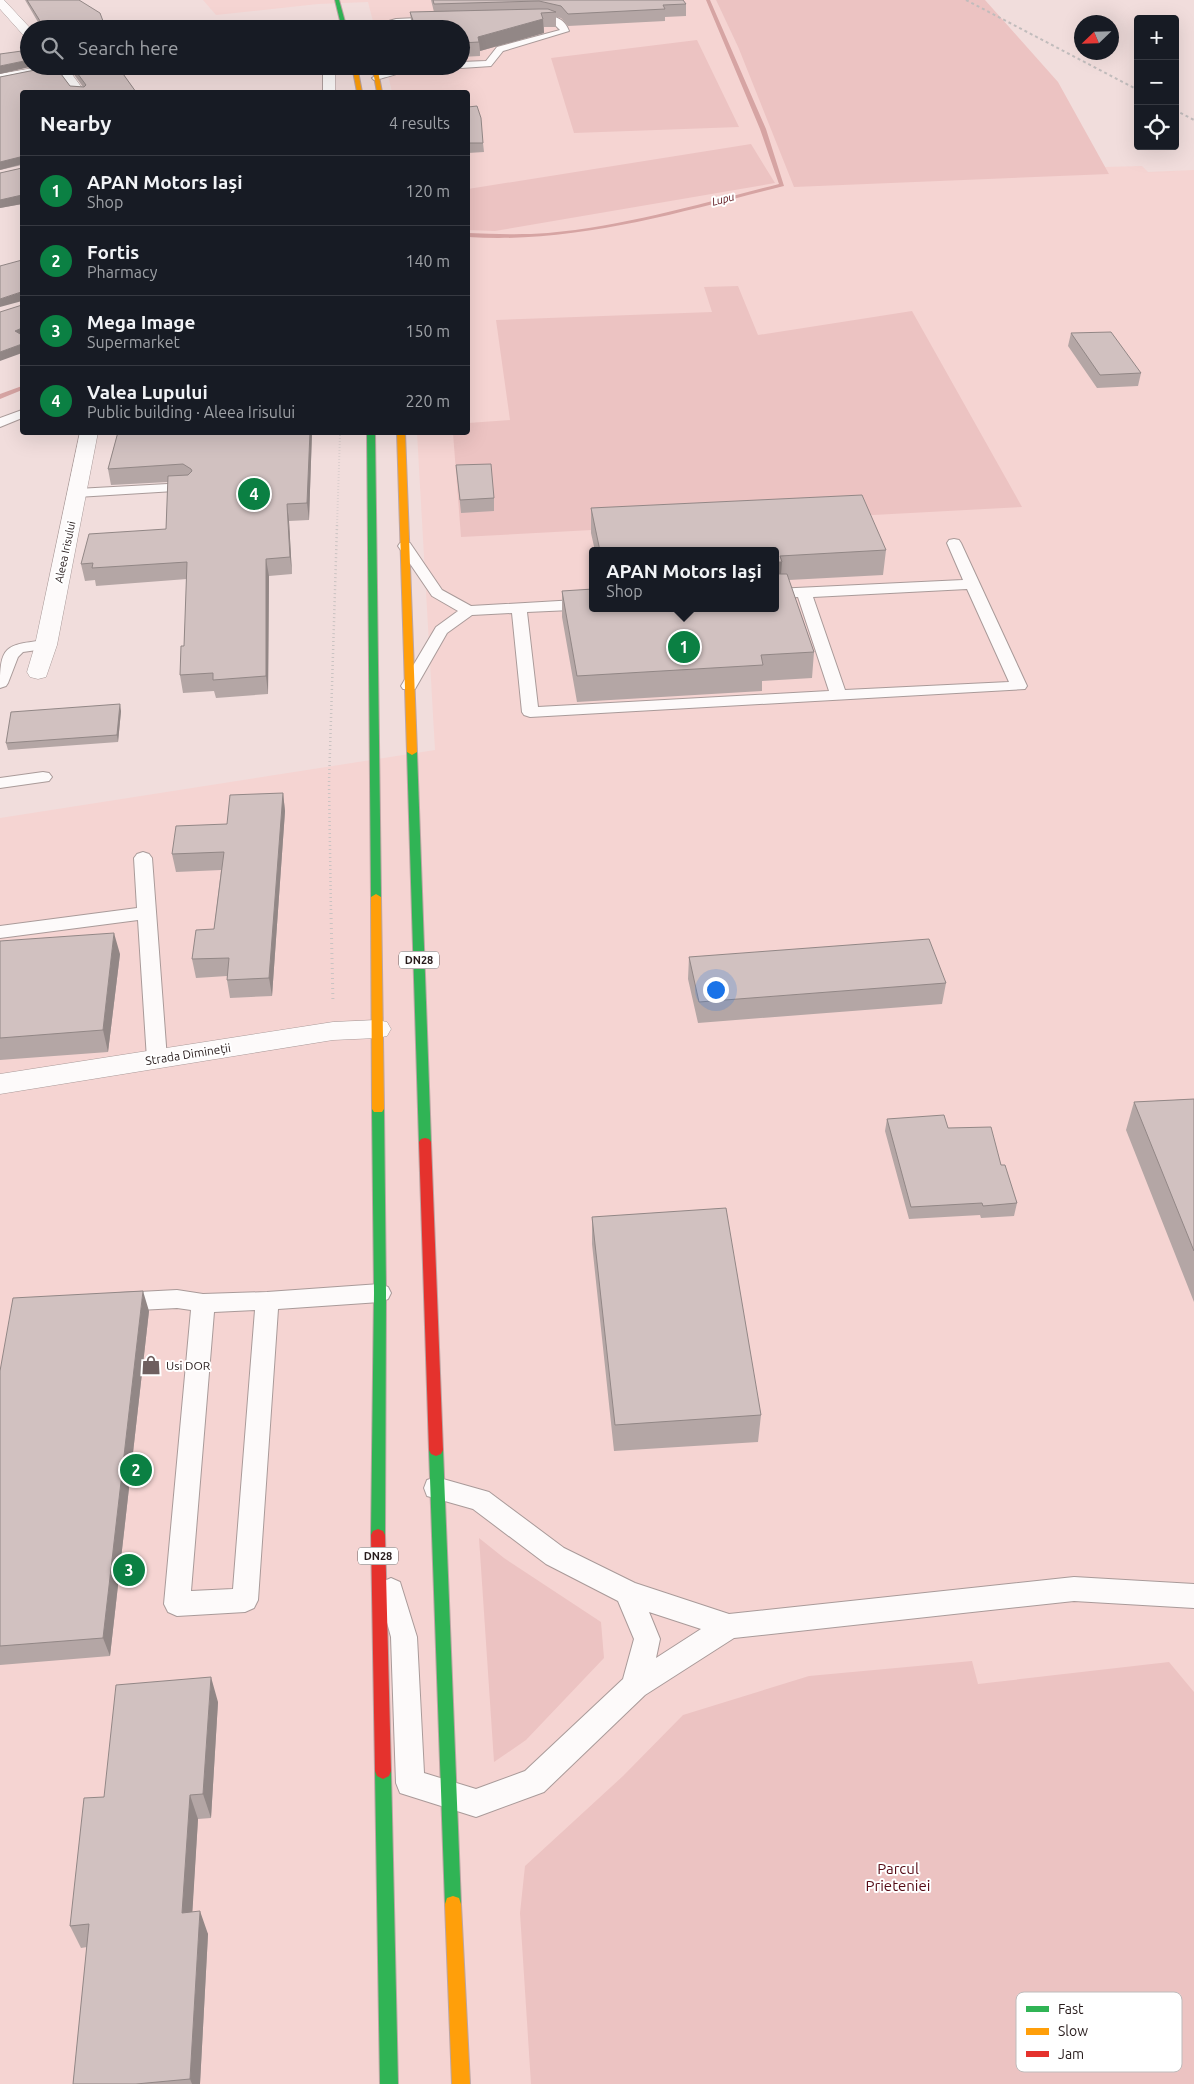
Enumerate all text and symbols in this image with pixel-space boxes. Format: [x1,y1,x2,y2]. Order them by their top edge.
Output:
north arrow [1074,15,1119,60]
map controls [1134,15,1179,150]
button: + [1134,15,1179,60]
search box [20,20,470,75]
icon: search [38,34,66,62]
text: Search here [78,37,178,59]
button: − [1134,60,1179,105]
button: locate [1134,105,1179,150]
text: Nearby [40,111,111,135]
text: 4 results [389,114,450,132]
text: APAN Motors Iași [87,171,243,193]
text: 1 [51,182,61,200]
text: 120 m [405,182,450,200]
water label: Lupu [710,190,736,208]
text: Shop [87,193,123,211]
text: Fortis [87,241,139,263]
text: 2 [51,252,61,270]
text: 140 m [405,252,450,270]
text: Pharmacy [87,263,157,281]
text: Mega Image [87,311,195,333]
text: 3 [51,322,61,340]
text: 150 m [405,322,450,340]
text: Supermarket [87,333,180,351]
text: Valea Lupului [87,381,208,403]
text: 4 [51,392,61,410]
text: 220 m [405,392,450,410]
text: Public building · Aleea Irisului [87,403,295,421]
pin: 4 [238,475,270,513]
street label: Aleea Irisului [53,520,77,584]
popup [589,547,779,612]
text: APAN Motors Iași [606,560,762,582]
text: Shop [606,582,643,600]
pin: 1 [668,628,700,666]
road number: DN28 [399,952,439,968]
your location [703,977,729,1003]
street label: Strada Dimineții [144,1041,232,1067]
shop icon: Usi DOR [140,1354,162,1376]
place label: Usi DOR [166,1359,211,1372]
pin: 2 [120,1451,152,1489]
road number: DN28 [358,1548,398,1564]
pin: 3 [113,1551,145,1589]
park label: Parcul Prieteniei [866,1860,930,1894]
legend [1016,1992,1182,2072]
text: Fast [1058,2001,1084,2017]
text: Slow [1058,2023,1088,2039]
text: Jam [1058,2046,1084,2062]

